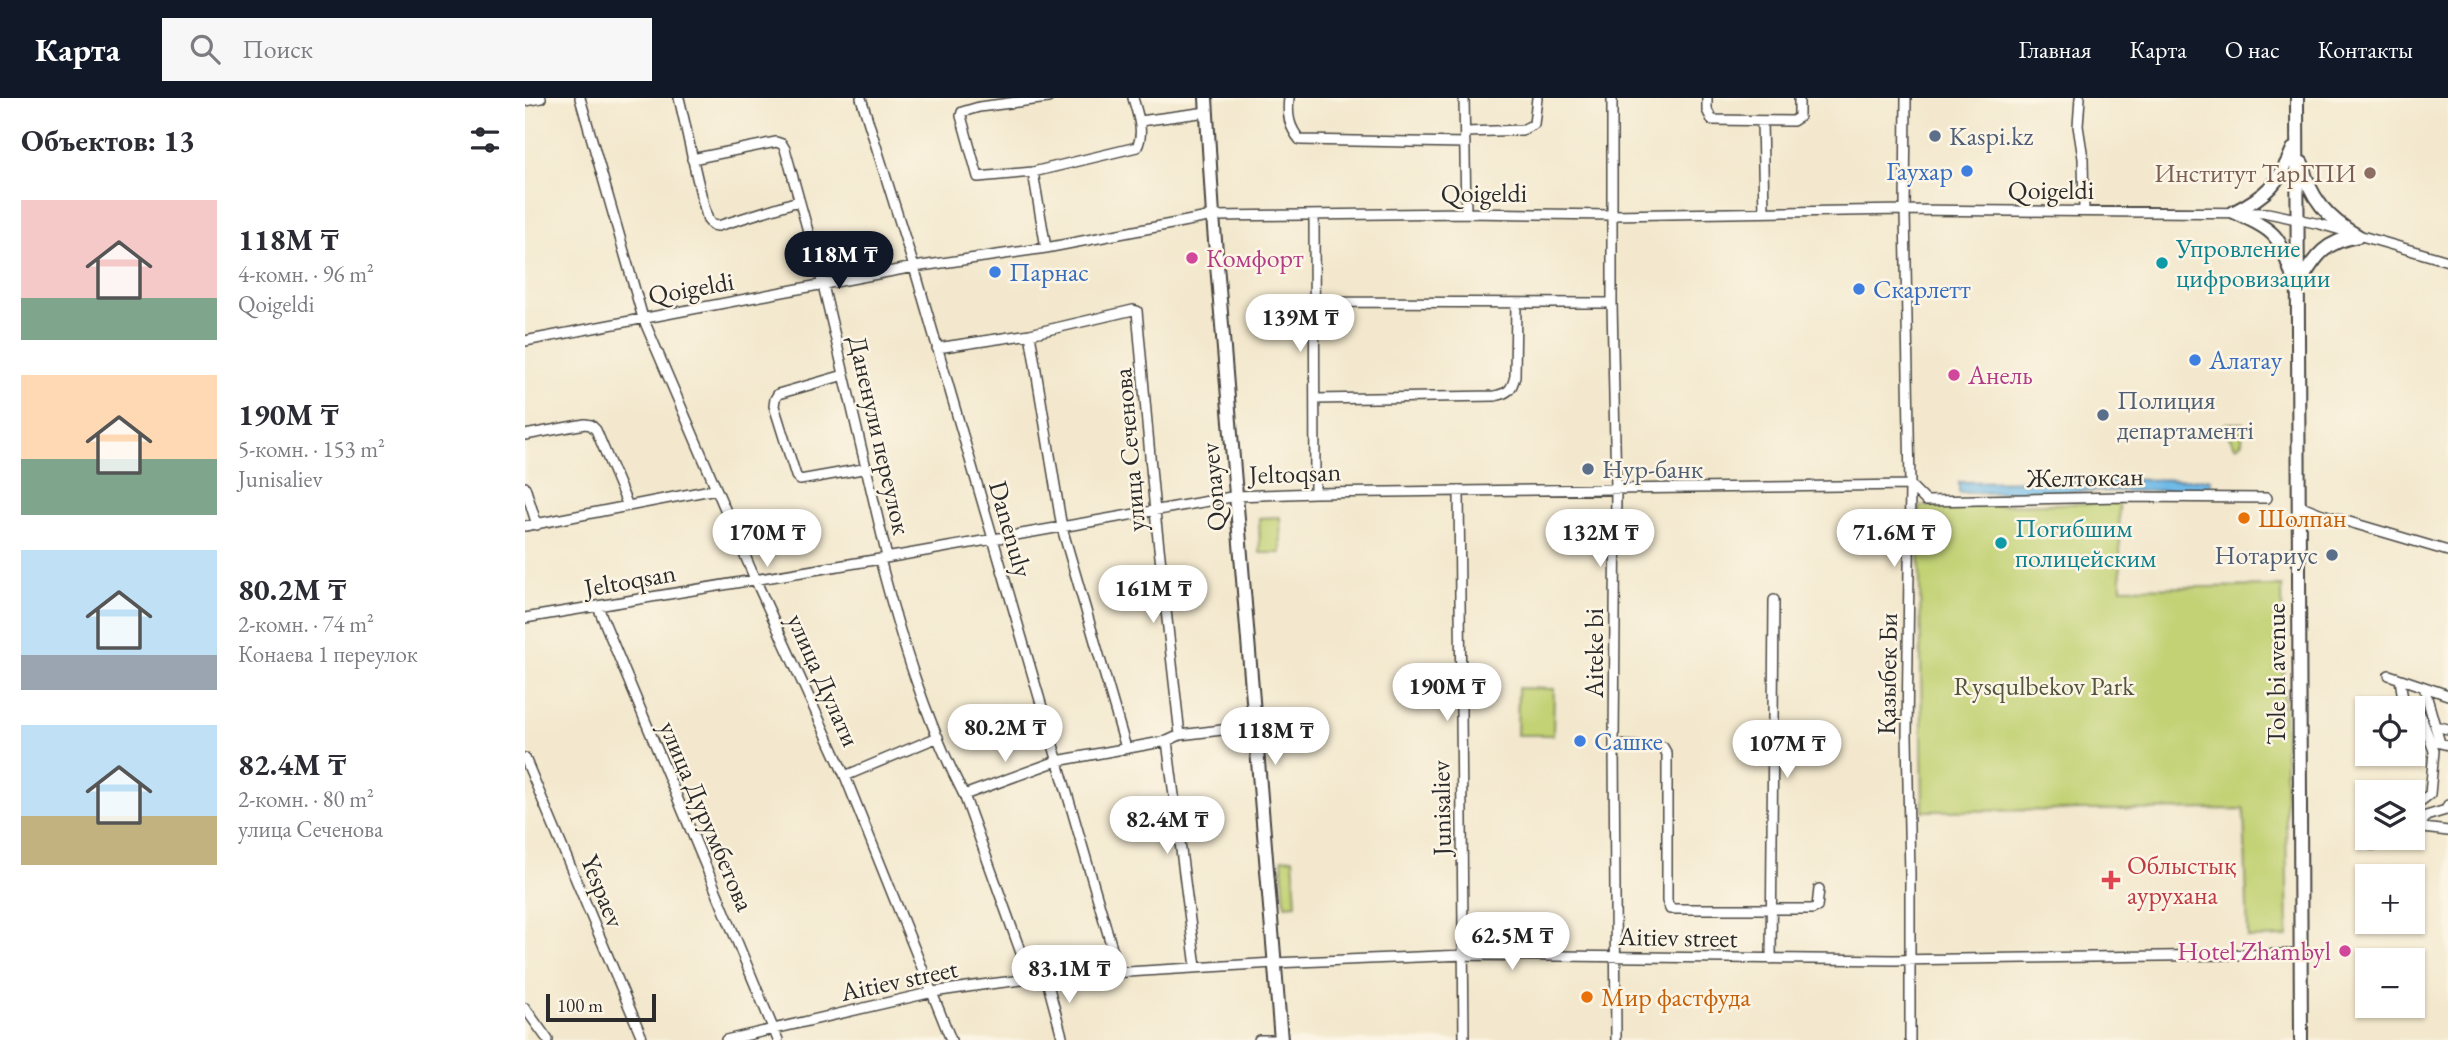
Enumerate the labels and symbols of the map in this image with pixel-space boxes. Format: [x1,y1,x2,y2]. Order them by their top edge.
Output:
place label: Kaspi.kz [1949,119,2034,153]
marker: Kaspi.kz [1927,128,1943,144]
place label: Гаухар [1886,154,1953,188]
place label: Институт ТарГПИ [2154,156,2356,190]
marker: Гаухар [1959,163,1975,179]
marker: Институт ТарГПИ [2362,165,2378,181]
street label: Qoigeldi [2008,173,2094,207]
street label: Qoigeldi [1441,176,1527,210]
place label: Упровление цифровизации [2175,231,2331,295]
pin: 118M ₸ [782,232,896,291]
place label: Комфорт [1206,241,1304,275]
marker: Комфорт [1184,250,1200,266]
place label: Парнас [1009,255,1089,289]
marker: Упровление цифровизации [2154,255,2170,271]
street label: Qoigeldi [646,264,736,312]
marker: Парнас [987,264,1003,280]
place label: Скарлетт [1873,272,1971,306]
marker: Скарлетт [1851,281,1867,297]
pin: 139M ₸ [1243,294,1357,354]
street label: Даненули переулок [841,332,920,539]
place label: Алатау [2208,343,2283,377]
marker: Алатау [2187,352,2203,368]
place label: Анель [1967,358,2033,392]
street label: улица Сеченова [1105,366,1153,533]
marker: Анель [1946,367,1962,383]
place label: Полиция департаменті [2117,383,2254,447]
marker: Полиция департаменті [2095,407,2111,423]
street label: Qonayev [1192,441,1234,533]
place label: Нур-банк [1602,452,1704,486]
street label: Jeltoqsan [1246,454,1342,492]
street label: Желтоксан [2025,459,2144,495]
marker: Нур-банк [1580,461,1596,477]
street label: Danenuly [981,477,1041,582]
place label: Шолпан [2258,501,2347,535]
pin: 170M ₸ [710,510,824,569]
pin: 132M ₸ [1543,510,1657,569]
pin: 71.6M ₸ [1829,510,1959,569]
marker: Шолпан [2236,510,2252,526]
place label: Погибшим полицейским [2015,511,2156,575]
marker: Погибшим полицейским [1993,535,2009,551]
place label: Нотариус [2214,538,2318,572]
marker: Нотариус [2324,547,2340,563]
street label: Jeltoqsan [580,555,679,605]
pin: 161M ₸ [1096,566,1210,625]
street label: Tole bi avenue [2259,603,2293,745]
street label: улица Дулати [780,608,869,752]
street label: Aiteke bi [1577,608,1611,699]
street label: Қазыбек Би [1869,612,1905,735]
pin: 190M ₸ [1390,664,1504,723]
park label: Rysqulbekov Park [1954,669,2135,703]
pin: 80.2M ₸ [940,704,1070,764]
pin: 118M ₸ [1218,708,1332,767]
street label: улица Дурумбетова [652,716,763,917]
pin: 107M ₸ [1730,720,1844,780]
place label: Сашке [1594,724,1663,758]
marker: Сашке [1572,733,1588,749]
street label: Junisaliev [1423,759,1459,858]
pin: 82.4M ₸ [1102,796,1232,856]
place label: Облыстық аурухана [2127,848,2237,912]
street label: Yespaev [573,849,633,933]
marker: Облыстық аурухана [2101,870,2121,890]
pin: 62.5M ₸ [1447,912,1577,972]
street label: Aitiev street [1617,919,1738,955]
place label: Hotel Zhambyl [2177,934,2331,968]
marker: Hotel Zhambyl [2337,943,2353,959]
pin: 83.1M ₸ [1004,946,1134,1005]
street label: Aitiev street [836,951,961,1009]
place label: Мир фастфуда [1601,980,1751,1014]
marker: Мир фастфуда [1579,989,1595,1005]
scale bar [546,991,656,1023]

